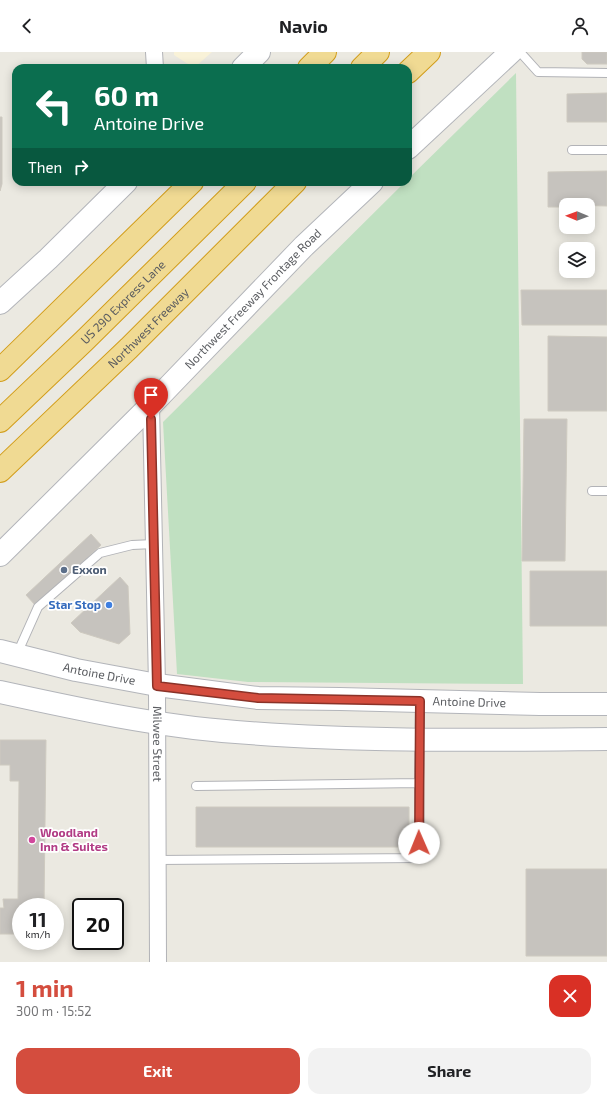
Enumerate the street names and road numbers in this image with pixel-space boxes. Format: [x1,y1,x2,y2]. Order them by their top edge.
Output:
street label: Northwest Freeway Frontage Road [181,226,324,372]
street label: US 290 Express Lane [77,257,168,346]
street label: Northwest Freeway [104,284,192,370]
street label: Antoine Drive [62,659,137,687]
street label: Antoine Drive [433,693,506,709]
street label: Milwee Street [151,706,165,782]

